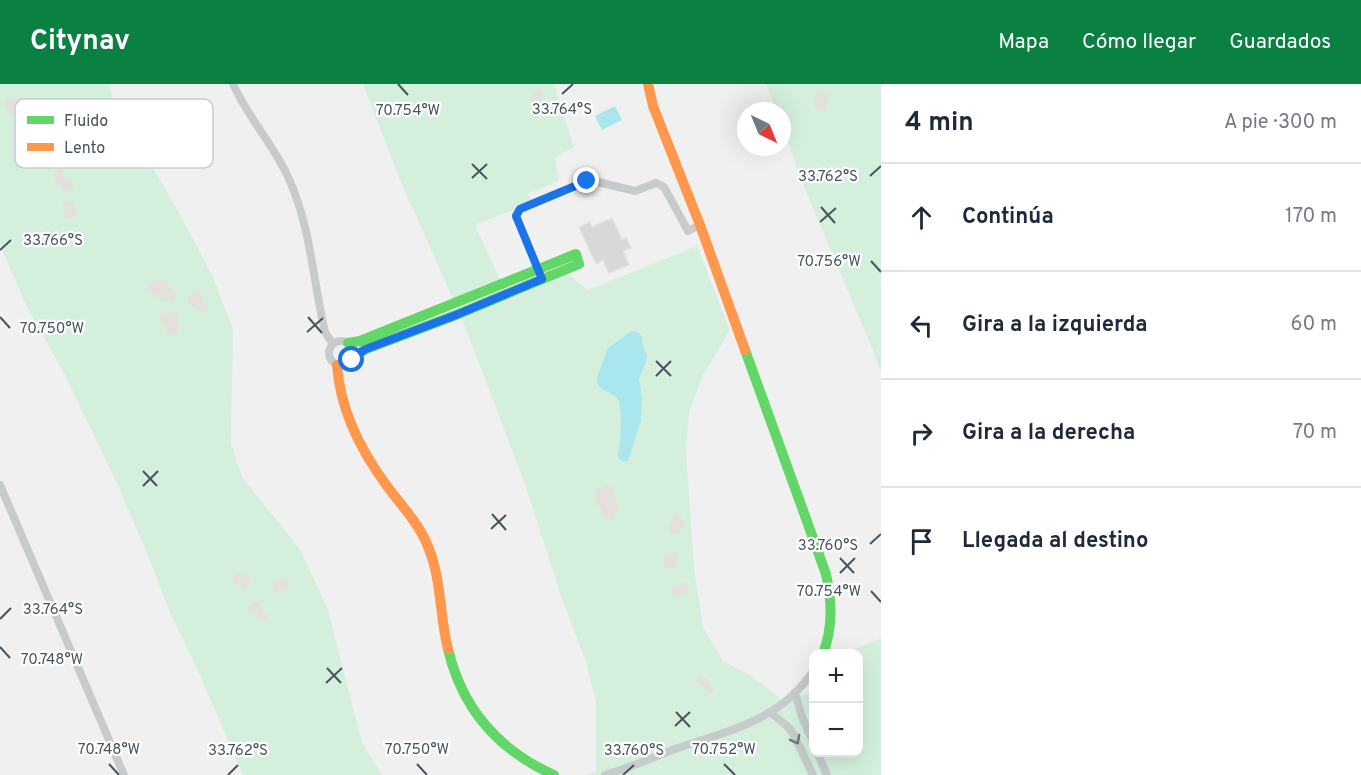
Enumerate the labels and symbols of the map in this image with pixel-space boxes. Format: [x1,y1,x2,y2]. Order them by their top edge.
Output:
legend [15,99,213,168]
text: 33.764°S [532,101,592,120]
text: 70.754°W [376,102,440,121]
north arrow [737,102,791,156]
text: Fluido [64,112,108,132]
text: Lento [64,139,105,159]
route end [573,167,599,193]
text: 33.762°S [798,168,858,187]
text: 33.766°S [23,232,83,251]
text: 70.756°W [797,253,861,272]
text: 70.750°W [20,320,84,339]
route start [338,346,364,372]
text: 33.760°S [798,537,858,556]
text: 70.754°W [797,583,861,602]
text: 33.764°S [23,601,83,620]
text: 70.748°W [21,651,83,670]
one-way arrow [789,734,800,744]
text: 70.748°W [78,741,140,760]
text: 70.750°W [385,741,449,760]
text: 70.752°W [692,741,756,760]
text: 33.762°S [208,742,268,761]
text: 33.760°S [604,742,664,761]

